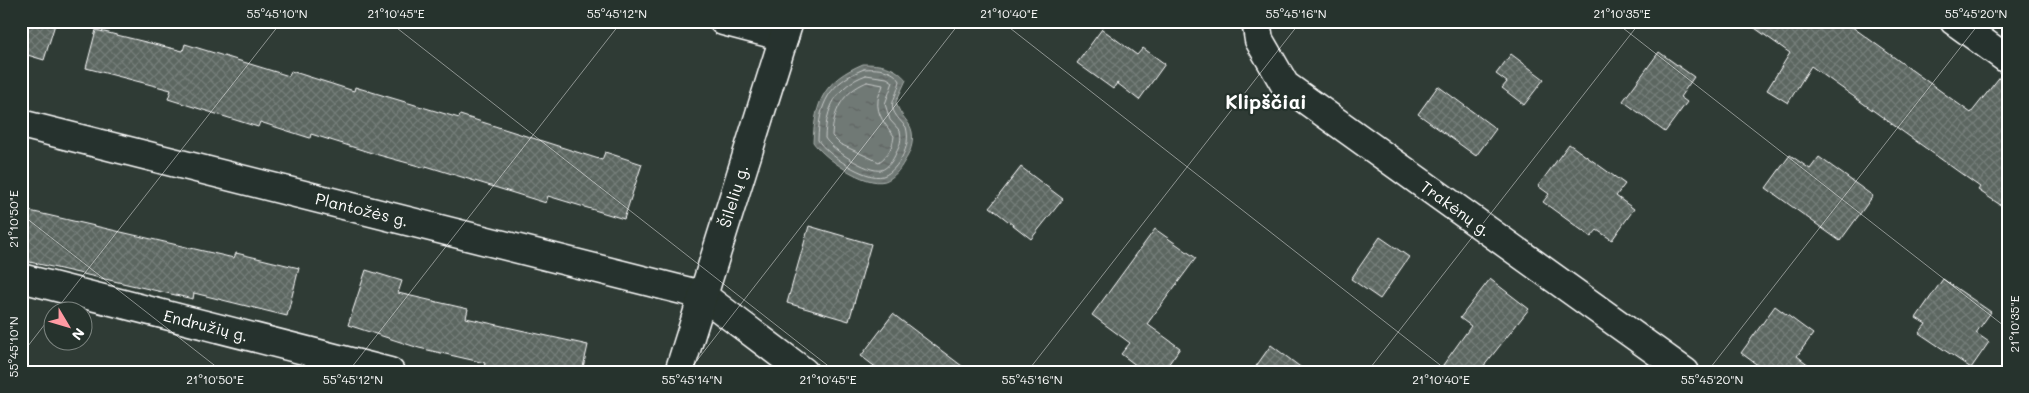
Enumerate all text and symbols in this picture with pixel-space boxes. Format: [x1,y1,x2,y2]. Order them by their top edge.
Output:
text: 55°45'10"N [246,5,308,21]
text: 21°10'45"E [367,5,425,21]
text: 55°45'12"N [587,5,647,21]
text: 21°10'40"E [980,5,1038,21]
text: 55°45'16"N [1265,5,1327,21]
text: 21°10'35"E [1593,5,1651,21]
text: 55°45'20"N [1945,5,2007,21]
district label: Klipščiai [1225,89,1307,114]
street label: Šilelių g. [714,162,752,230]
street label: Trakėnų g. [1417,175,1495,241]
street label: Plantožės g. [313,187,411,231]
text: 21°10'50"E [5,190,21,248]
text: 21°10'35"E [2006,295,2022,353]
north arrow [42,300,92,350]
street label: Endružių g. [161,304,251,346]
text: 55°45'10"N [5,316,21,378]
text: N [68,324,89,344]
text: 21°10'50"E [186,371,244,387]
text: 55°45'12"N [323,371,383,387]
text: 55°45'14"N [662,371,722,387]
text: 21°10'45"E [799,371,857,387]
text: 55°45'16"N [1001,371,1063,387]
text: 21°10'40"E [1412,371,1470,387]
text: 55°45'20"N [1681,371,1743,387]

